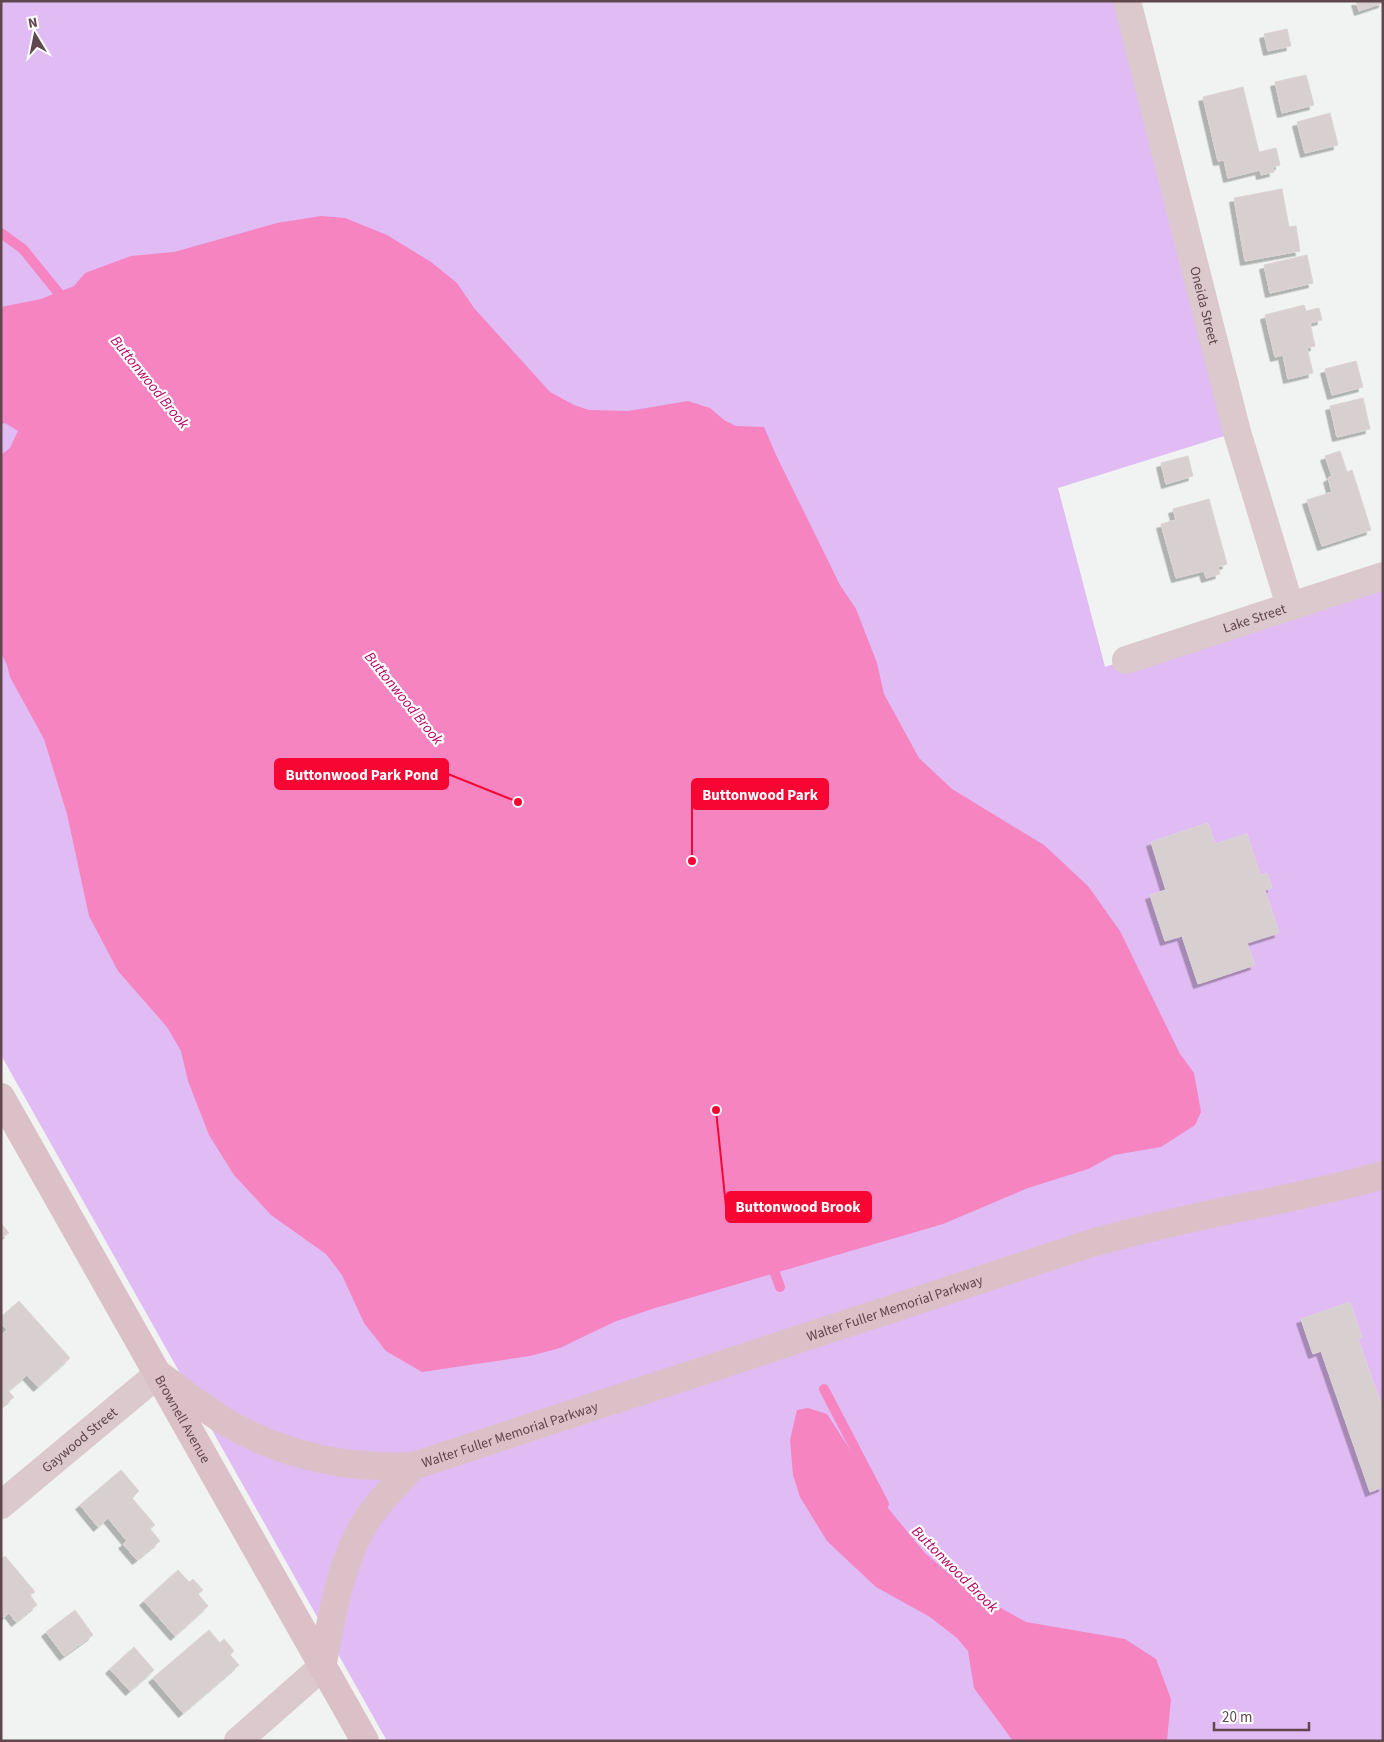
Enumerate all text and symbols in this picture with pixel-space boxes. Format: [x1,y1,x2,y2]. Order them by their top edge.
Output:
north arrow [10,10,60,60]
text: N [27,13,39,34]
street label: Oneida Street [1184,264,1223,347]
water label: Buttonwood Brook [105,331,194,434]
street label: Lake Street [1220,599,1289,639]
water label: Buttonwood Brook [359,647,448,750]
callout: Buttonwood Park Pond [275,759,448,789]
text: Buttonwood Park Pond [286,765,438,786]
callout: Buttonwood Park [692,779,828,809]
text: Buttonwood Park [702,785,819,806]
callout: Buttonwood Brook [726,1192,871,1222]
text: Buttonwood Brook [736,1197,861,1218]
street label: Walter Fuller Memorial Parkway [804,1270,986,1347]
street label: Brownell Avenue [149,1372,215,1467]
street label: Walter Fuller Memorial Parkway [419,1397,601,1473]
street label: Gaywood Street [38,1403,122,1478]
water label: Buttonwood Brook [907,1521,1003,1618]
scale bar [1214,1700,1309,1732]
text: 20 m [1222,1707,1252,1728]

